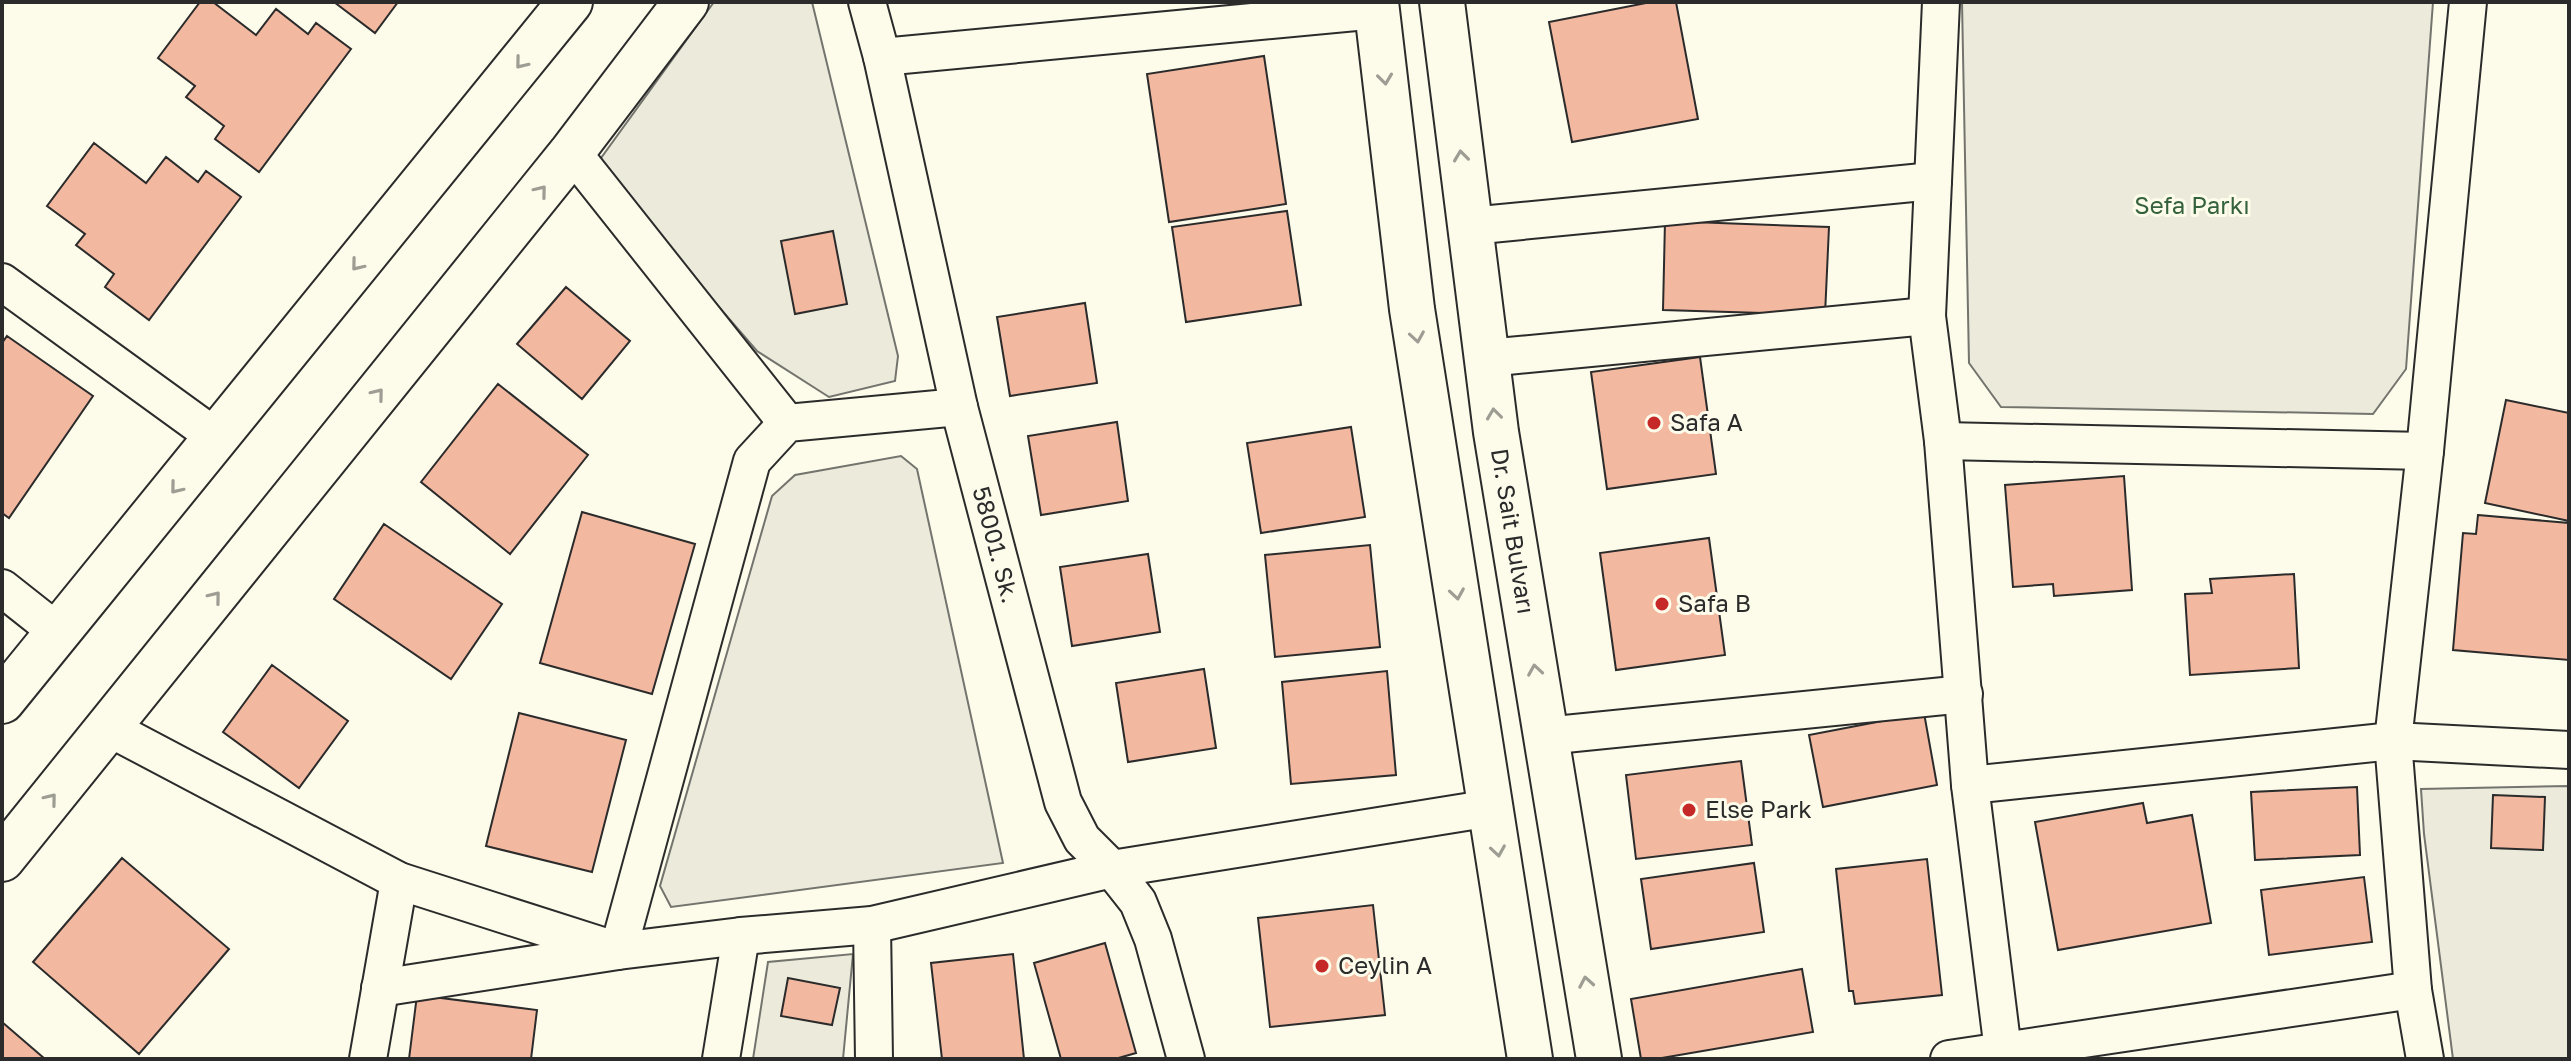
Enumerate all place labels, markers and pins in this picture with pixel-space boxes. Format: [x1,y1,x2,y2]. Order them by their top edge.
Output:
place label: Safa A [1670,407,1743,436]
marker: Safa A [1645,414,1663,432]
place label: Safa B [1678,588,1751,617]
marker: Safa B [1653,595,1671,613]
place label: Else Park [1705,794,1812,823]
marker: Else Park [1680,801,1698,819]
place label: Ceylin A [1338,950,1432,979]
marker: Ceylin A [1313,957,1331,975]

